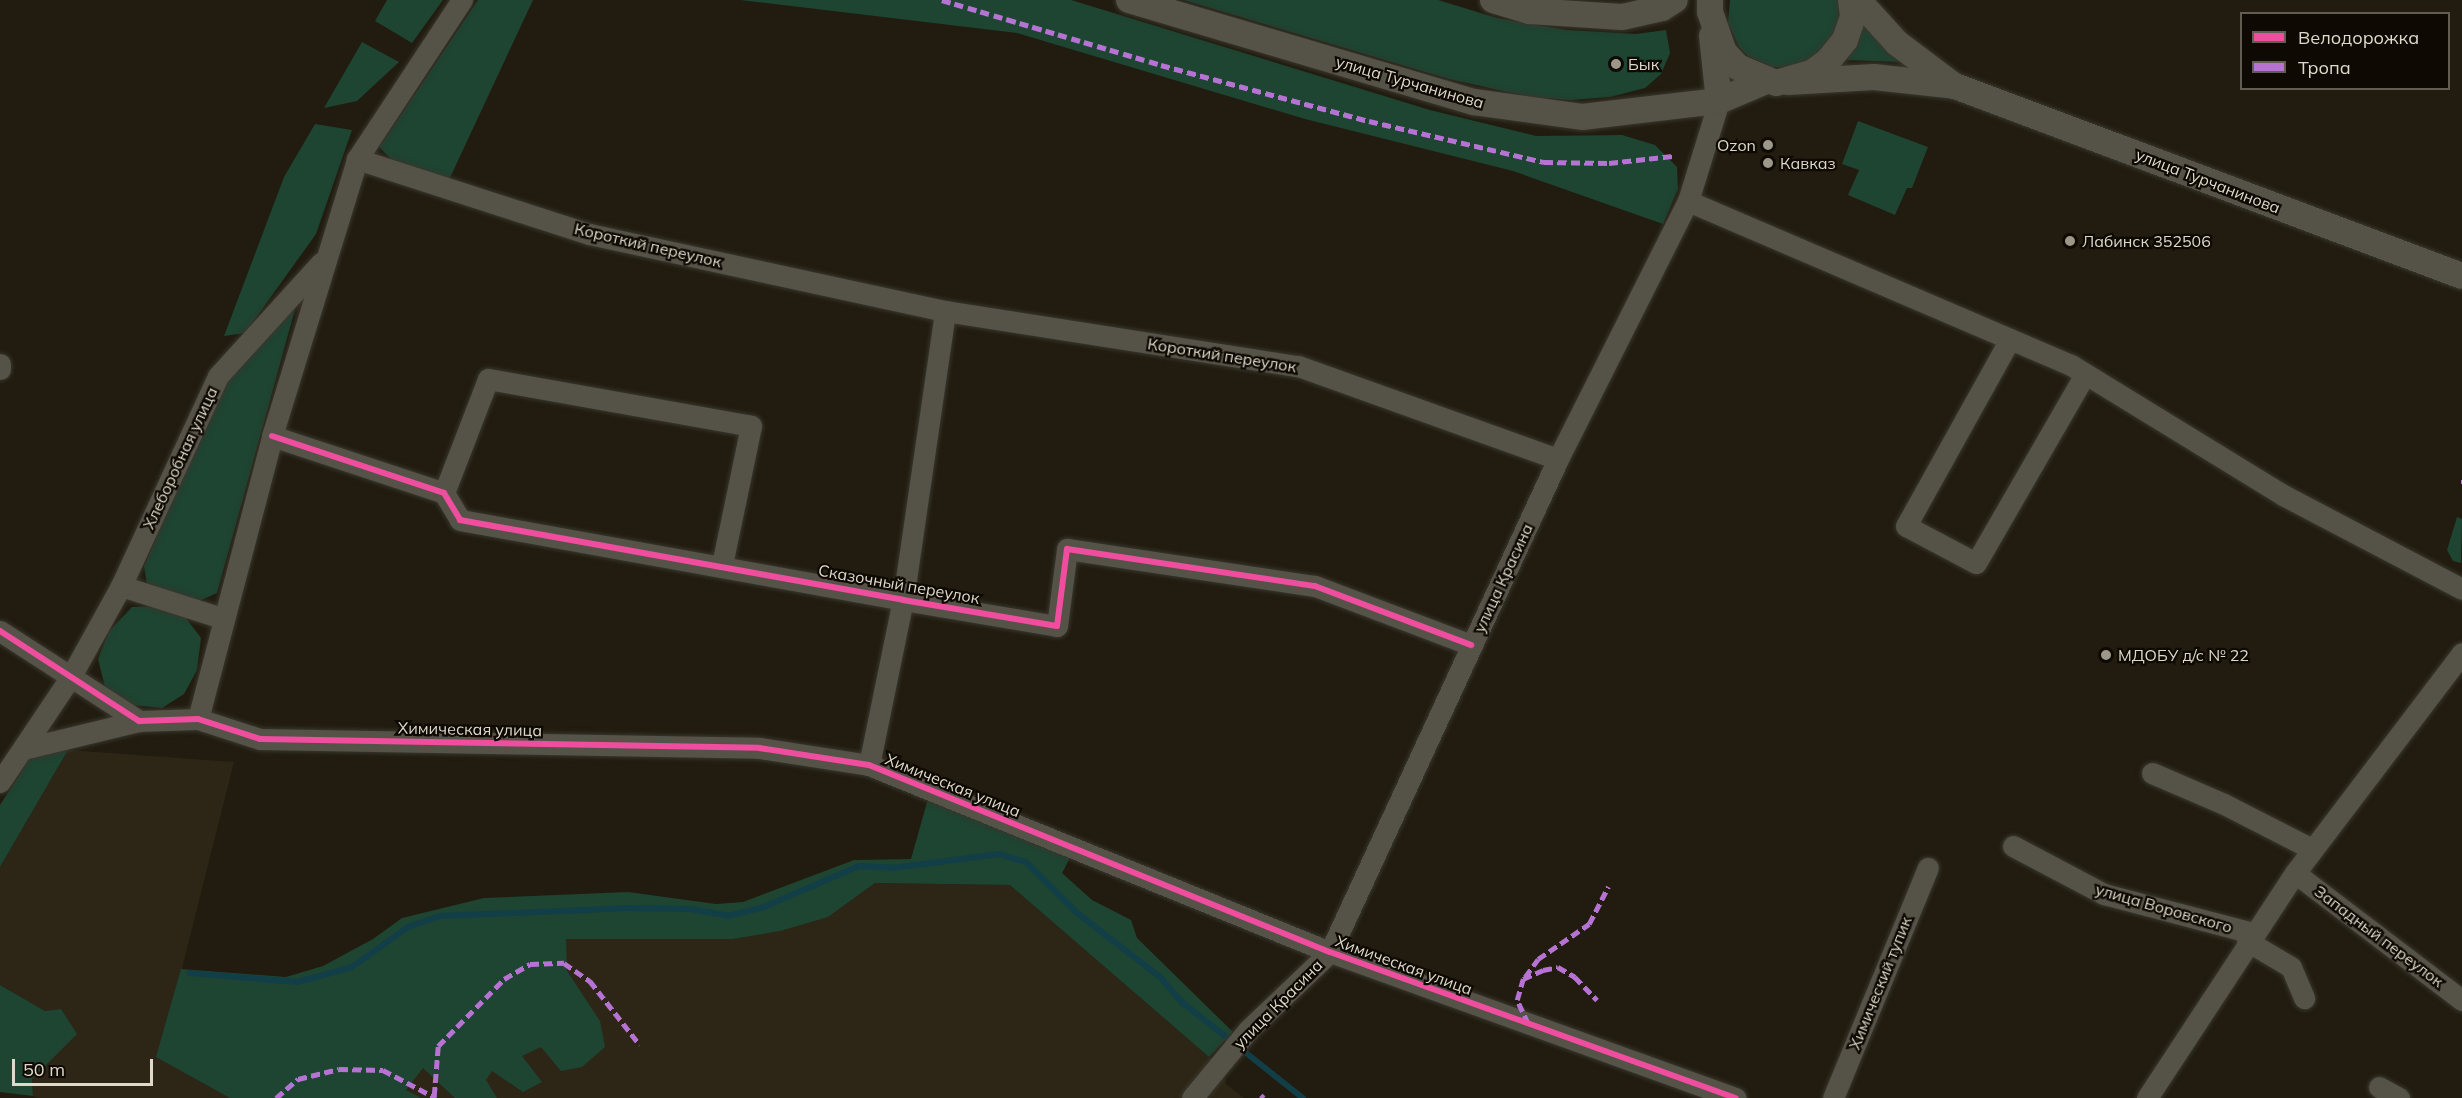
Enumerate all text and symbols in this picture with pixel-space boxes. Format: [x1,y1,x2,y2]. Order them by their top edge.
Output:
legend [2240,12,2450,90]
text: Велодорожка [2298,26,2419,49]
street label: улица Турчанинова [1334,52,1486,112]
place label: Бык [1628,54,1659,74]
text: Тропа [2298,56,2351,79]
marker: Бык [1609,57,1623,71]
place label: Ozon [1717,135,1756,155]
marker: Ozon [1761,138,1775,152]
street label: улица Турчанинова [2133,145,2283,217]
place label: Кавказ [1780,153,1836,173]
marker: Кавказ [1761,156,1775,170]
street label: Короткий переулок [573,219,723,271]
place label: Лабинск 352506 [2082,231,2211,251]
marker: Лабинск 352506 [2063,234,2077,248]
street label: Короткий переулок [1146,334,1298,376]
street label: Хлеборобная улица [139,384,221,532]
street label: улица Красина [1469,521,1537,635]
street label: Сказочный переулок [817,560,981,608]
place label: МДОБУ д/с № 22 [2118,645,2249,665]
marker: МДОБУ д/с № 22 [2099,648,2113,662]
street label: Химическая улица [398,718,542,740]
street label: Химическая улица [883,749,1023,821]
street label: улица Воровского [2093,879,2235,937]
street label: Западный переулок [2311,881,2447,991]
street label: Химический тупик [1845,914,1915,1052]
street label: Химическая улица [1333,931,1475,999]
street label: улица Красина [1230,956,1326,1052]
scale bar [15,1047,156,1085]
text: 50 m [23,1058,65,1081]

